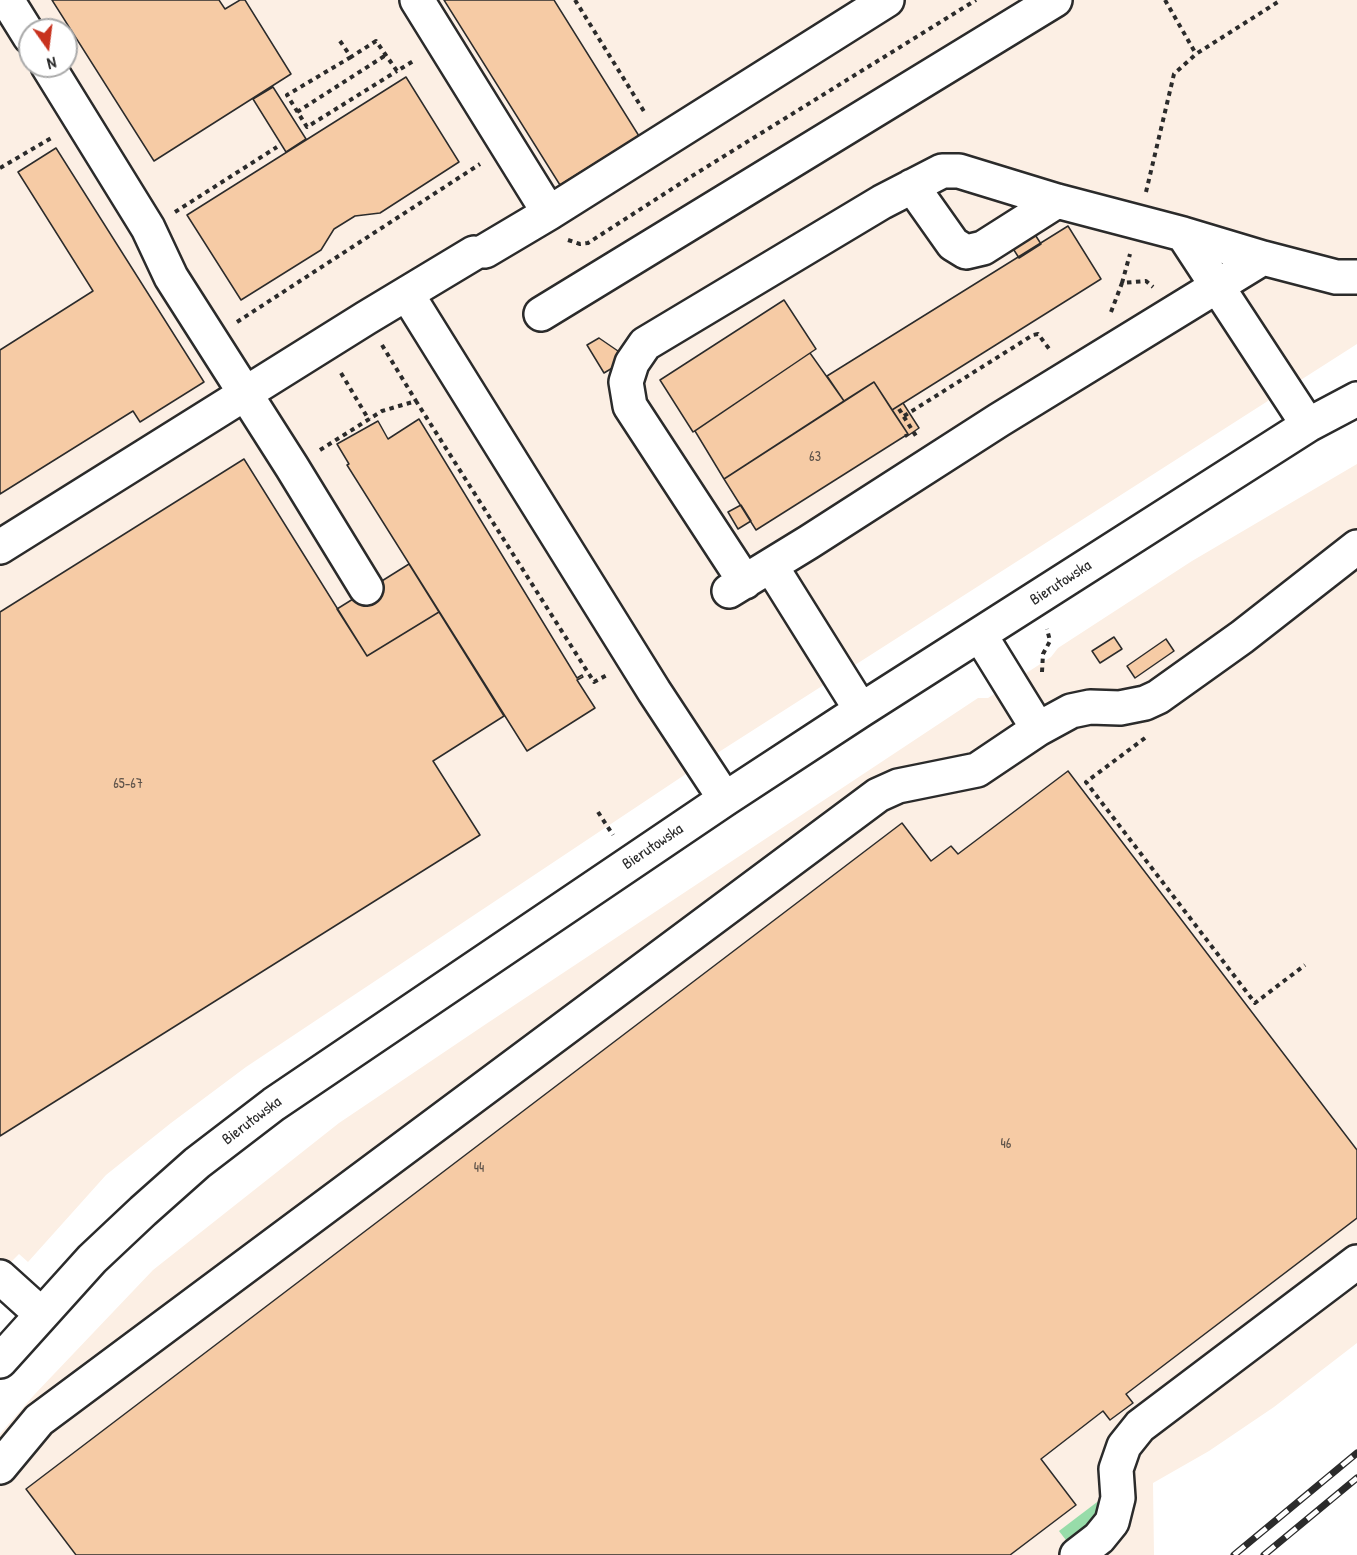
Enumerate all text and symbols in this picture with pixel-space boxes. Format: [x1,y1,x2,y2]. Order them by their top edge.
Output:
north arrow [18,18,78,78]
text: N [45,52,59,75]
house number: 63 [809,449,821,465]
street label: Bierutowska [1027,556,1095,610]
house number: 65-67 [113,776,143,792]
street label: Bierutowska [619,820,687,874]
street label: Bierutowska [219,1093,285,1149]
house number: 46 [1001,1136,1011,1152]
house number: 44 [474,1160,484,1176]

